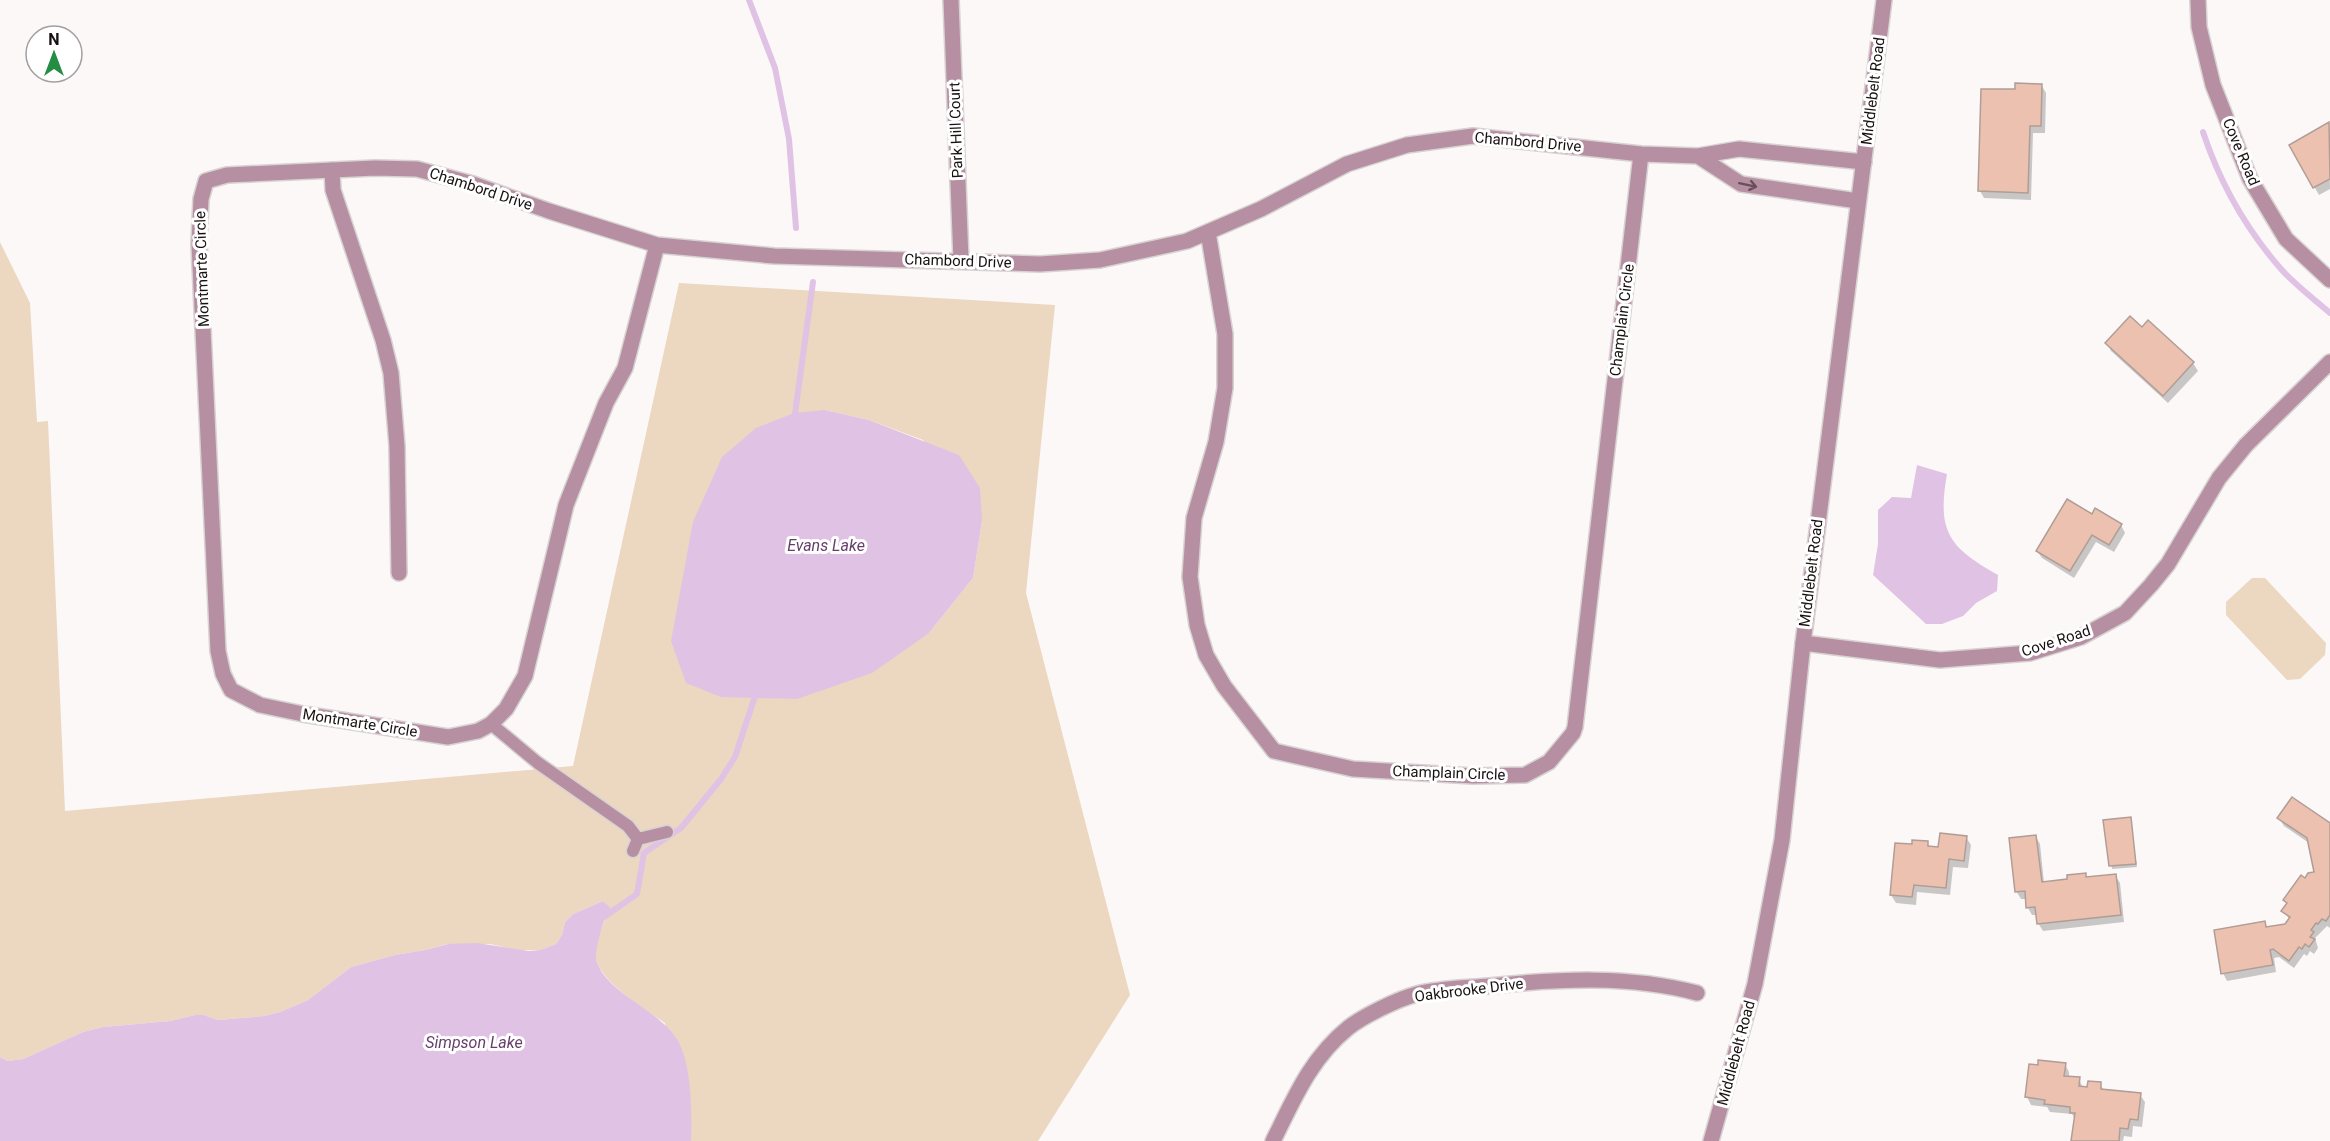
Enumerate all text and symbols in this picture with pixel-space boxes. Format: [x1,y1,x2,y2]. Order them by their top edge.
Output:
north arrow [24,24,84,84]
text: N [48,30,60,49]
street label: Middlebelt Road [1857,36,1889,146]
street label: Park Hill Court [945,82,967,178]
street label: Cove Road [2219,116,2263,188]
street label: Chambord Drive [1474,128,1582,156]
street label: Chambord Drive [427,164,535,214]
one-way arrow [1738,180,1758,191]
street label: Montmarte Circle [191,211,213,327]
street label: Chambord Drive [904,250,1012,272]
street label: Champlain Circle [1606,263,1638,377]
street label: Middlebelt Road [1795,518,1827,628]
water label: Evans Lake [787,536,865,555]
street label: Cove Road [2019,621,2093,661]
street label: Montmarte Circle [301,705,419,741]
street label: Champlain Circle [1392,762,1506,784]
street label: Oakbrooke Drive [1414,974,1524,1006]
street label: Middlebelt Road [1713,998,1759,1108]
water label: Simpson Lake [425,1033,523,1052]

